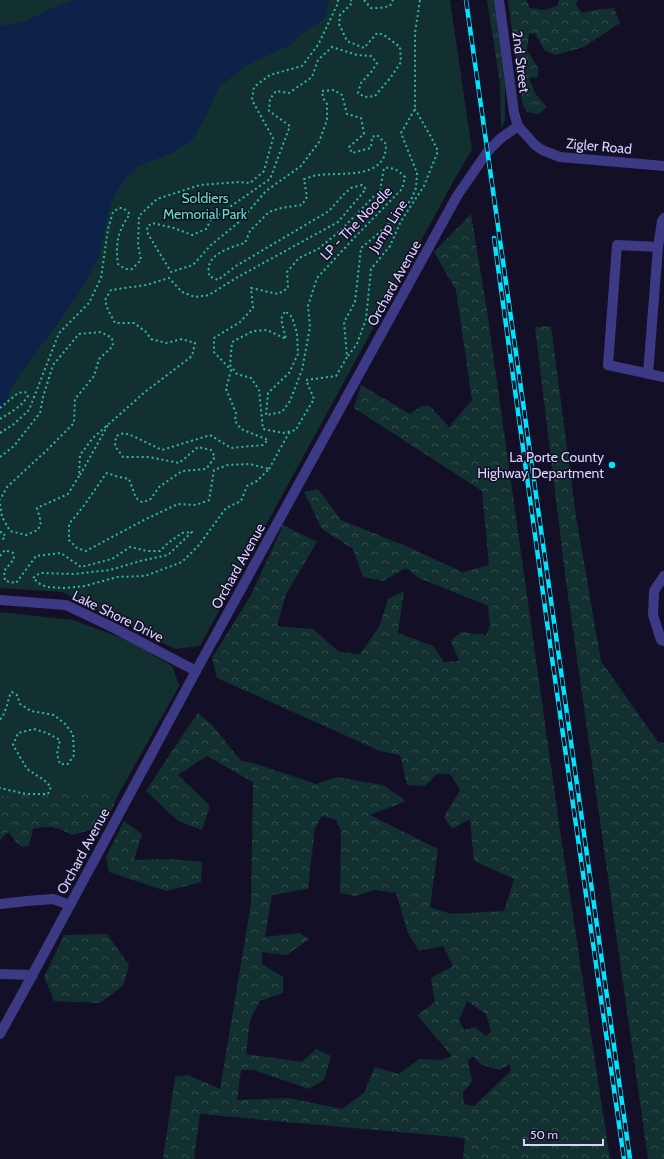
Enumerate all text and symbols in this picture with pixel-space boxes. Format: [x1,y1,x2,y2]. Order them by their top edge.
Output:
street label: 2nd Street [508,30,534,94]
street label: Zigler Road [565,134,633,158]
street label: LP - The Noodle [316,182,396,264]
park label: Soldiers Memorial Park [163,189,248,223]
street label: Jump Line [364,196,411,257]
street label: Orchard Avenue [363,237,425,329]
place label: La Porte County Highway Department [477,448,604,482]
marker: La Porte County Highway Department [607,460,617,470]
street label: Orchard Avenue [207,520,269,612]
street label: Lake Shore Drive [69,586,167,646]
street label: Orchard Avenue [53,805,113,897]
scale bar [524,1121,603,1147]
text: 50 m [530,1127,558,1142]

